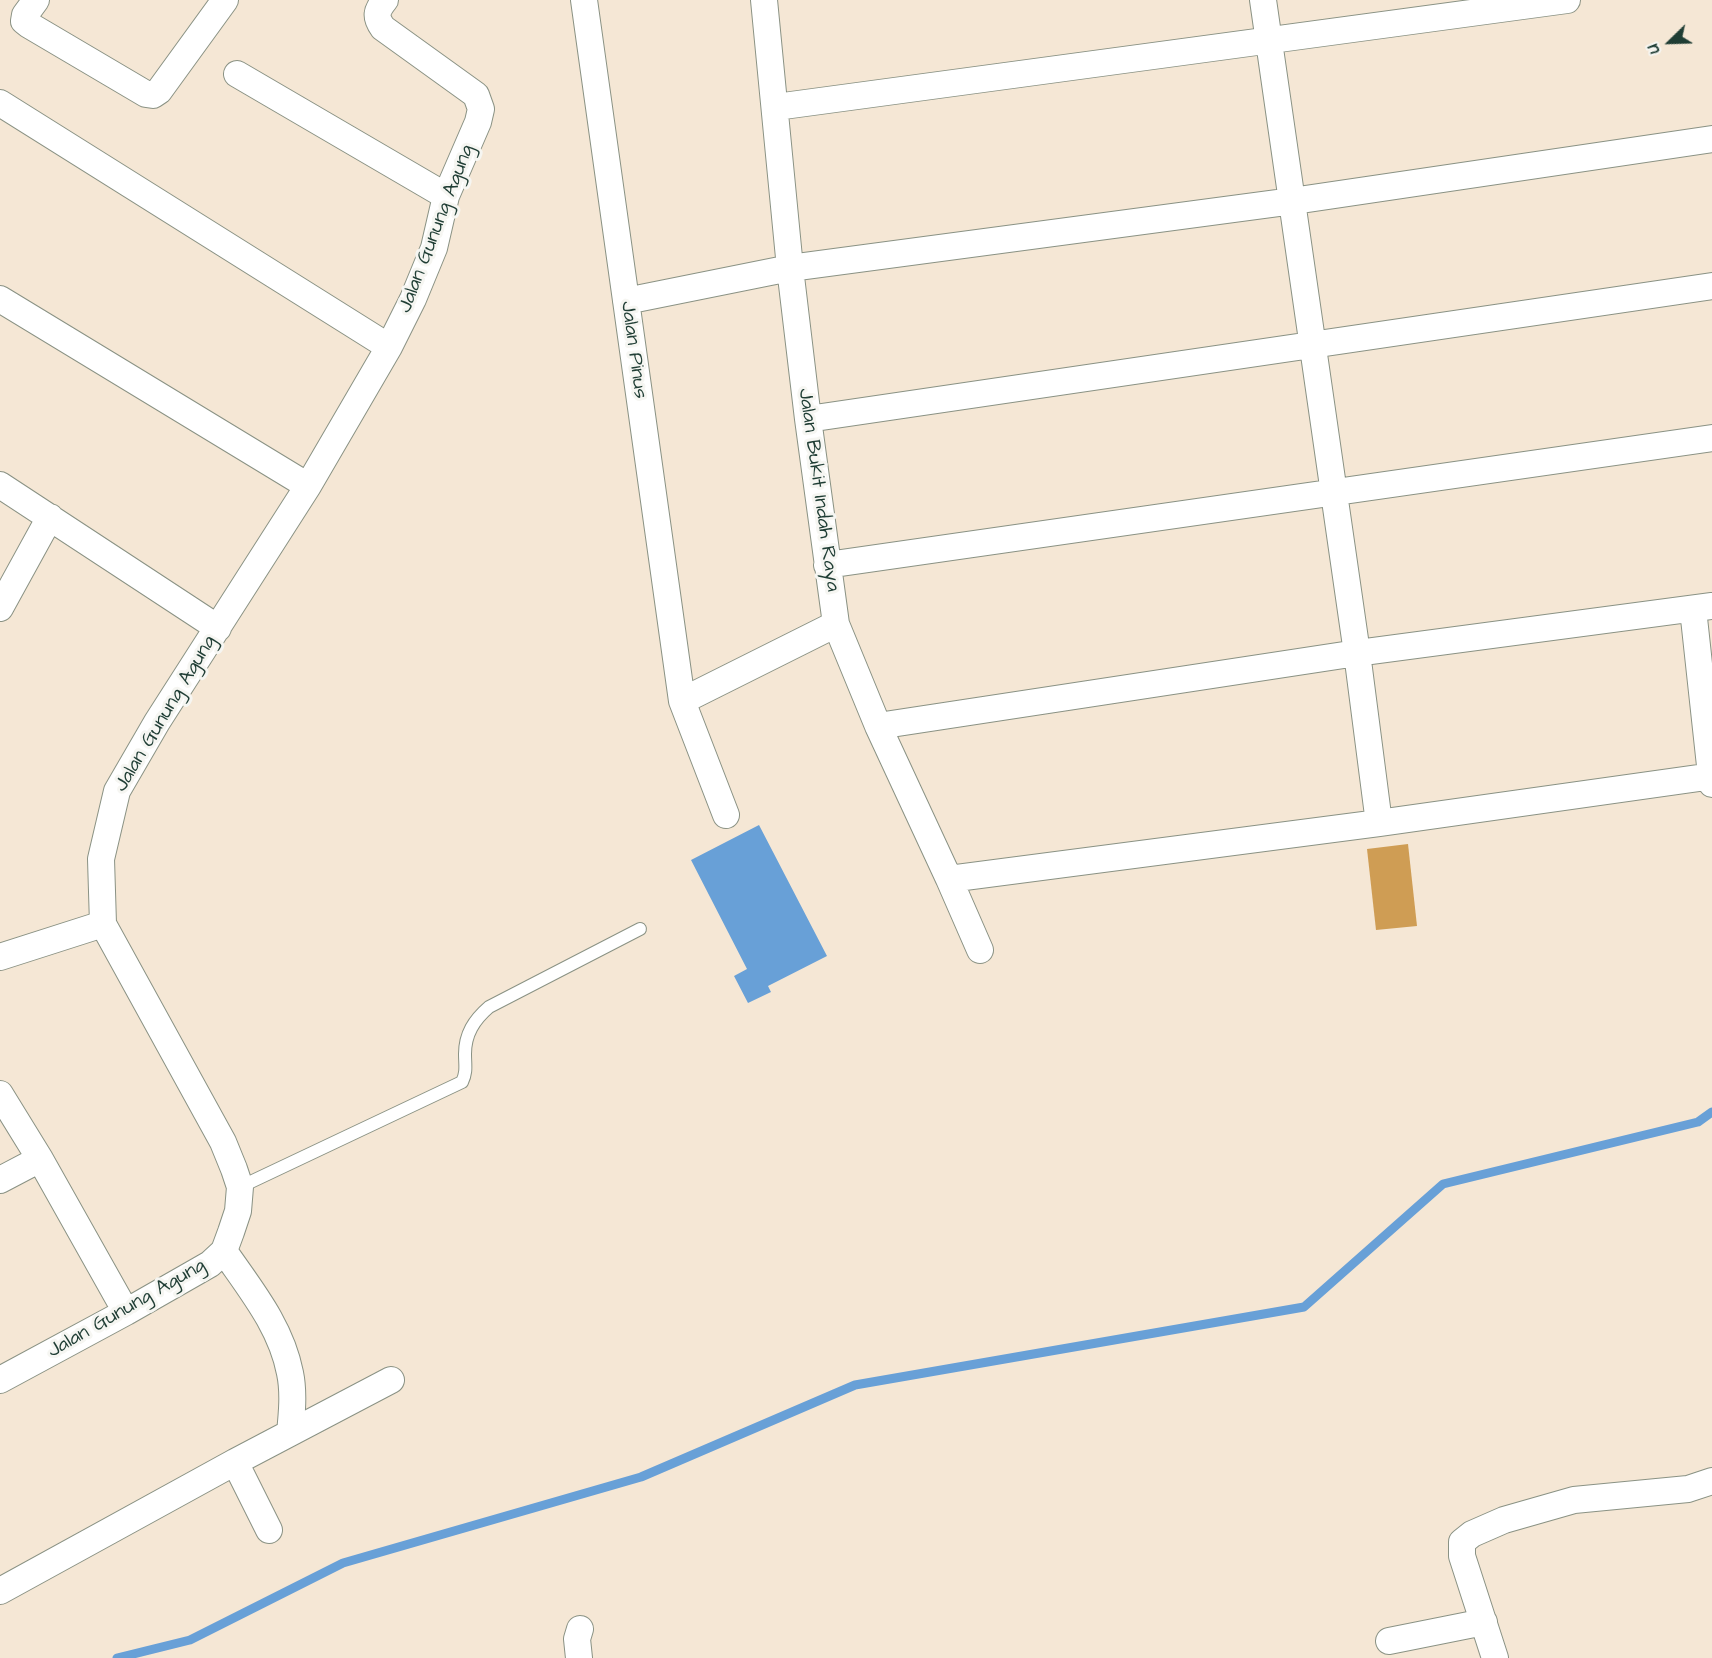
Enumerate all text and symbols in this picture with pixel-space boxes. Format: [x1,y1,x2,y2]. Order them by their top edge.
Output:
north arrow [1640,12,1700,72]
text: U [1642,41,1665,57]
street label: Jalan Gunung Agung [394,142,480,316]
street label: Jalan Pinus [614,300,652,400]
street label: Jalan Bukit Indah Raya [792,387,844,593]
street label: Jalan Gunung Agung [110,631,222,797]
street label: Jalan Gunung Agung [44,1254,210,1364]

